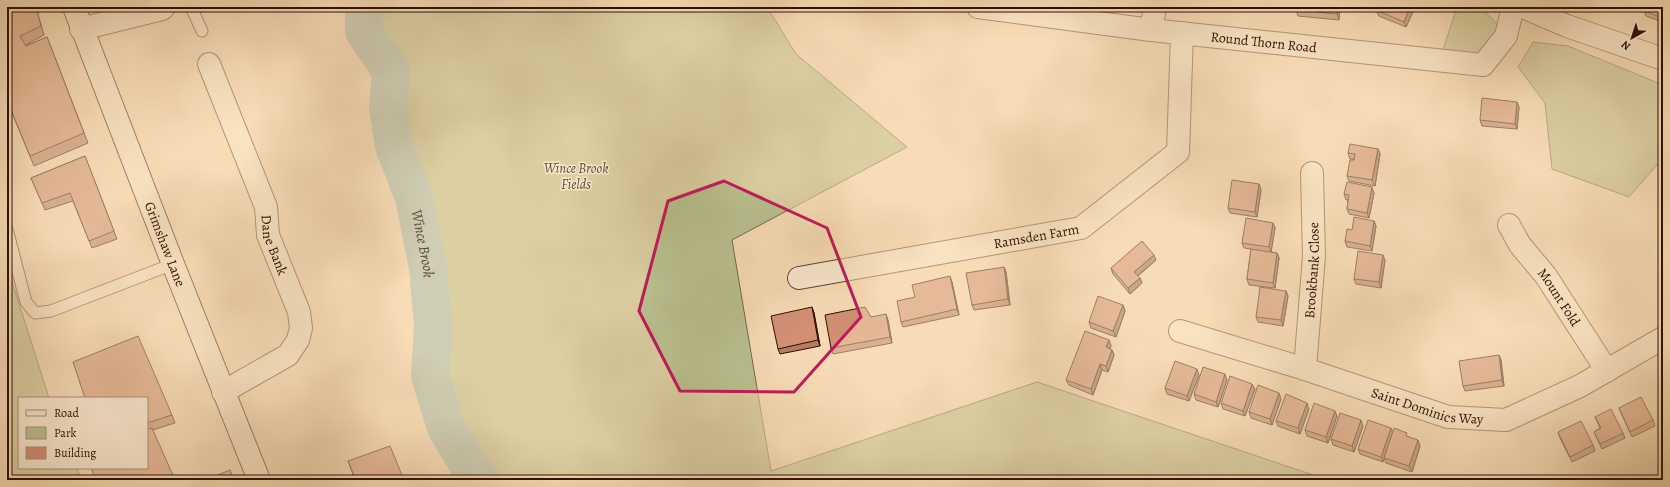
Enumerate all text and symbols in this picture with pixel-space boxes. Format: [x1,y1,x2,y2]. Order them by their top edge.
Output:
north arrow [1612,18,1652,58]
street label: Round Thorn Road [1210,27,1318,57]
text: N [1618,37,1634,54]
park label: Wince Brook Fields [544,159,608,194]
street label: Grimshaw Lane [140,199,190,289]
water label: Wince Brook [406,208,439,279]
street label: Dane Bank [257,214,293,278]
street label: Ramsden Farm [992,219,1081,253]
street label: Brookbank Close [1300,222,1323,319]
street label: Mount Fold [1533,264,1585,330]
street label: Saint Dominics Way [1369,382,1485,428]
legend [18,397,148,469]
text: Road [54,405,80,421]
text: Park [54,425,77,441]
text: Building [54,445,96,461]

